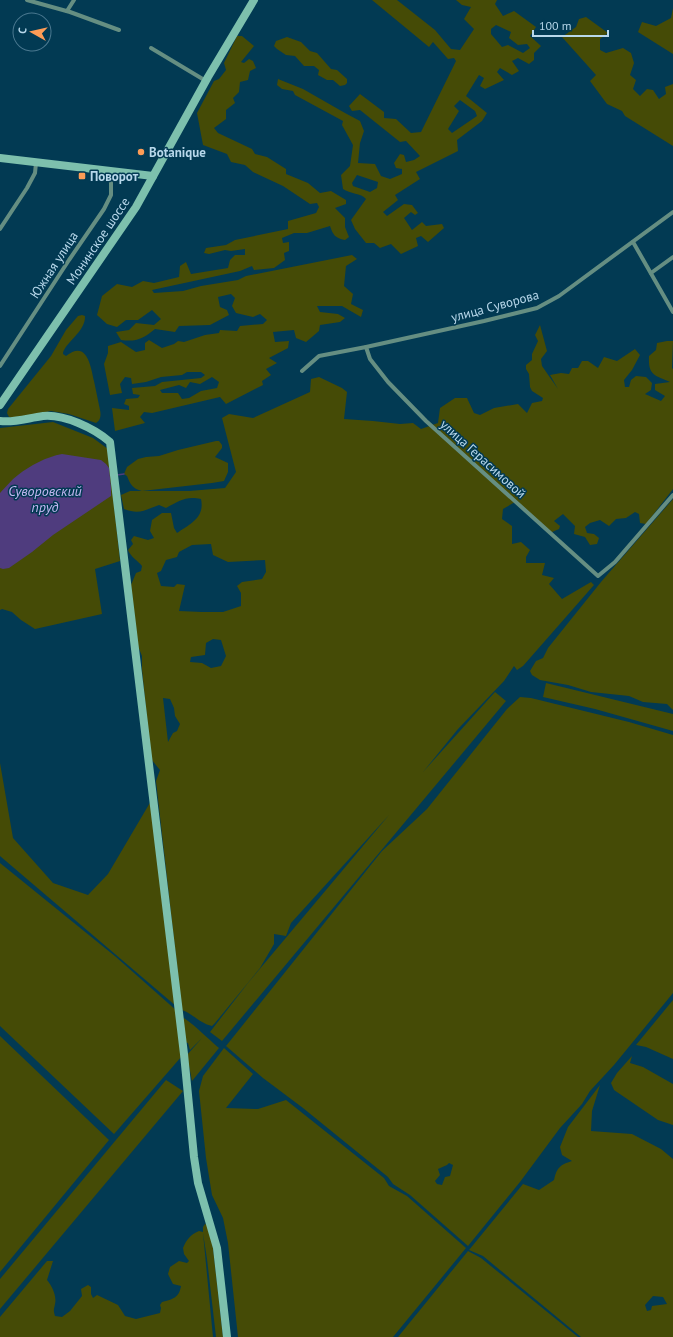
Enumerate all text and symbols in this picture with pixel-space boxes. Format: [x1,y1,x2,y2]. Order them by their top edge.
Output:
north arrow [12,12,52,52]
scale bar [533,12,608,38]
text: 100 m [539,18,572,33]
text: С [15,27,29,35]
place label: Botanique [149,144,206,161]
marker: Botanique [136,147,146,157]
place label: Поворот [90,168,139,185]
marker: Поворот [77,171,87,181]
street label: Монинское шоссе [63,194,133,288]
street label: Южная улица [26,228,82,302]
street label: улица Суворова [449,286,541,326]
street label: улица Герасимовой [437,416,529,502]
water label: Суворовский пруд [8,482,82,516]

